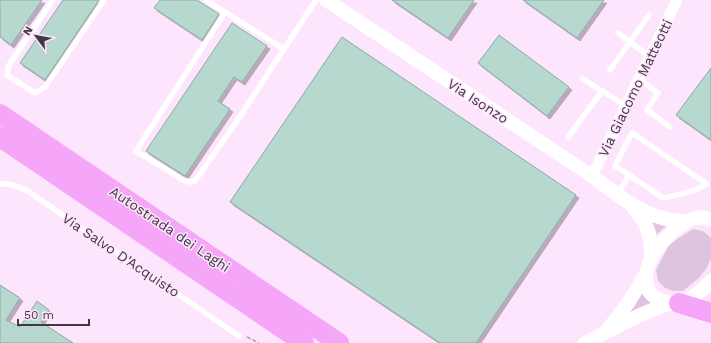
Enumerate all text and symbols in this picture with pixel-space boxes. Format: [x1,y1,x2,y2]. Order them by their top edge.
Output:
north arrow [16,16,56,56]
street label: Via Giacomo Matteotti [595,17,675,159]
text: N [20,24,36,38]
street label: Via Isonzo [445,75,511,127]
street label: Autostrada dei Laghi [107,183,233,275]
street label: Via Salvo D'Acquisto [59,210,183,300]
scale bar [18,301,89,327]
text: 50 m [24,308,54,322]

